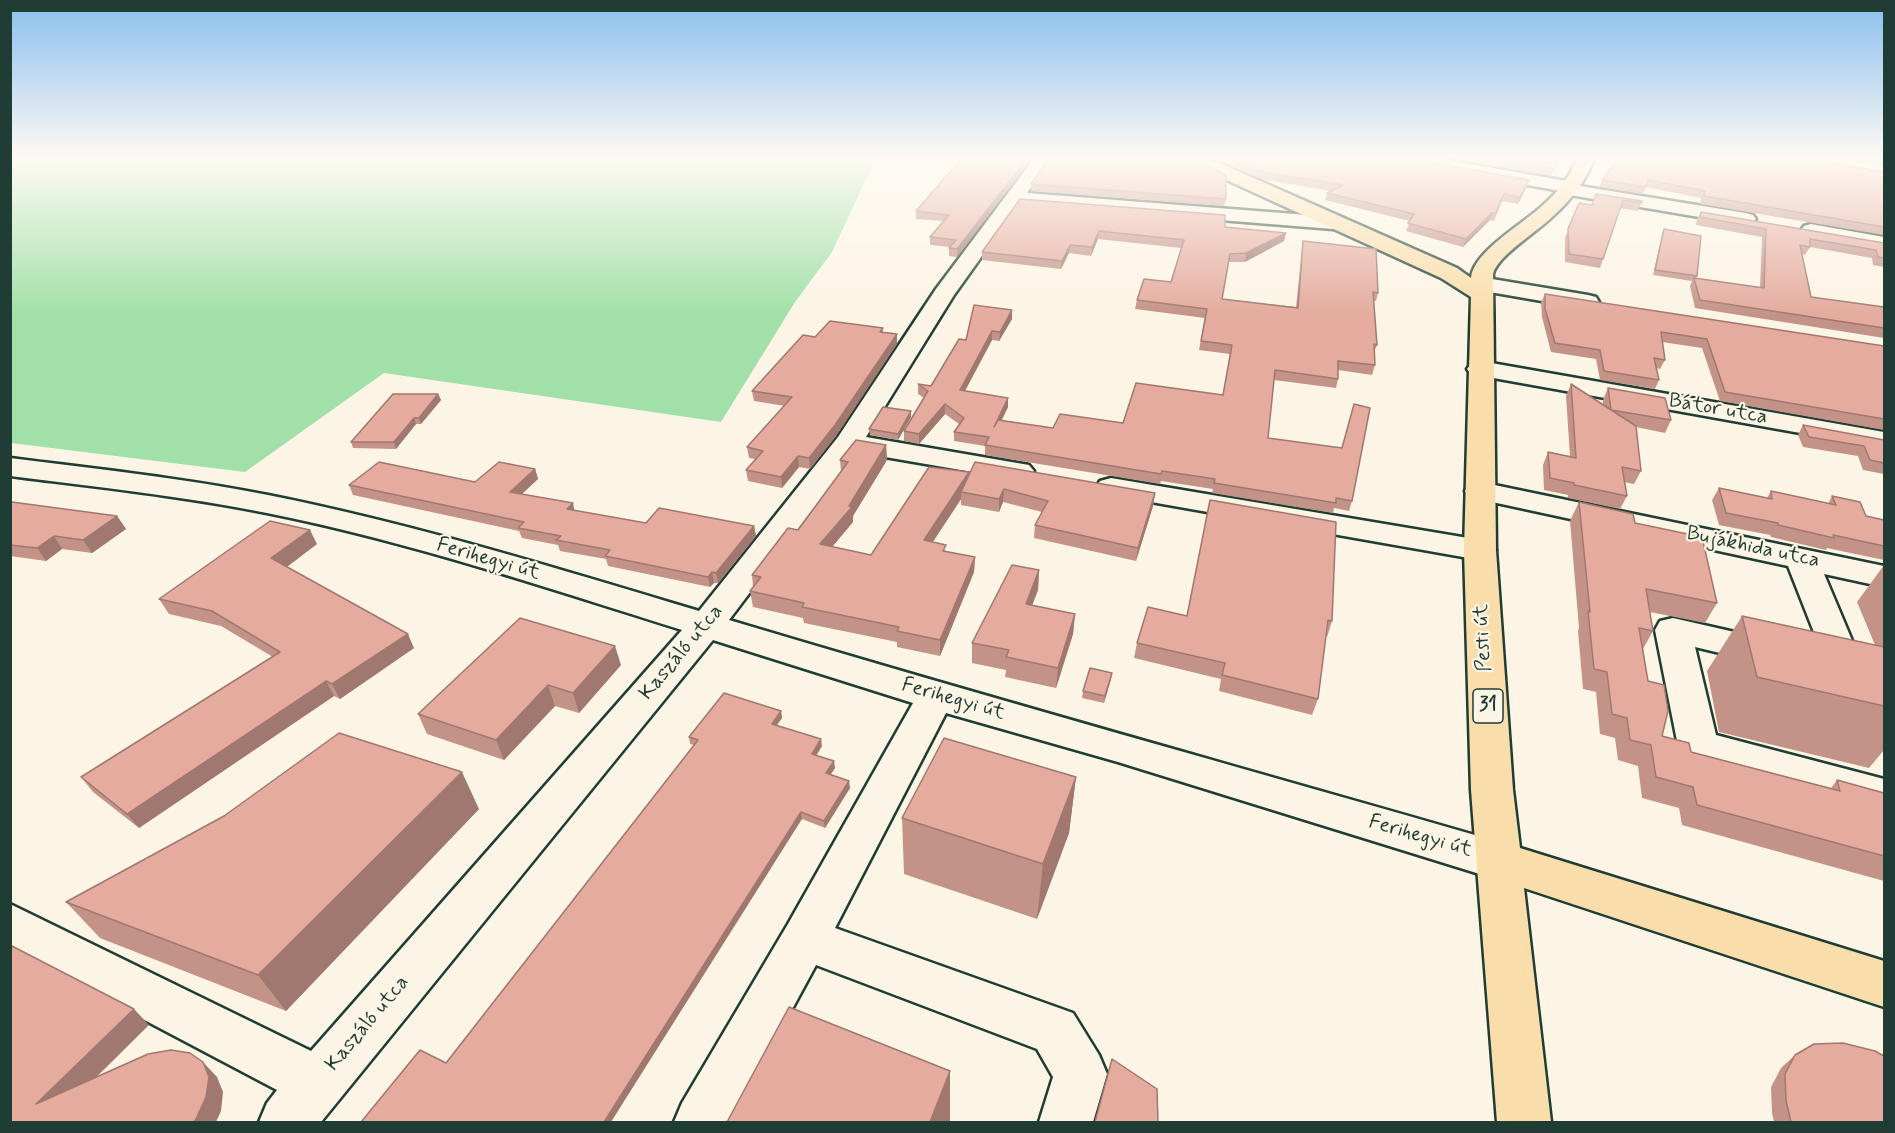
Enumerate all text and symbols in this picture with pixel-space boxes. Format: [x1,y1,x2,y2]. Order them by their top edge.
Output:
street label: Bátor utca [1667,389,1769,431]
street label: Bujákhida utca [1684,522,1822,574]
street label: Ferihegyi út [433,533,543,587]
street label: Kaszáló utca [635,600,729,706]
street label: Pesti út [1470,603,1498,673]
street label: Ferihegyi út [898,673,1008,727]
road number: 31 [1473,689,1503,723]
street label: Ferihegyi út [1365,810,1475,864]
street label: Kaszáló utca [321,971,415,1077]

